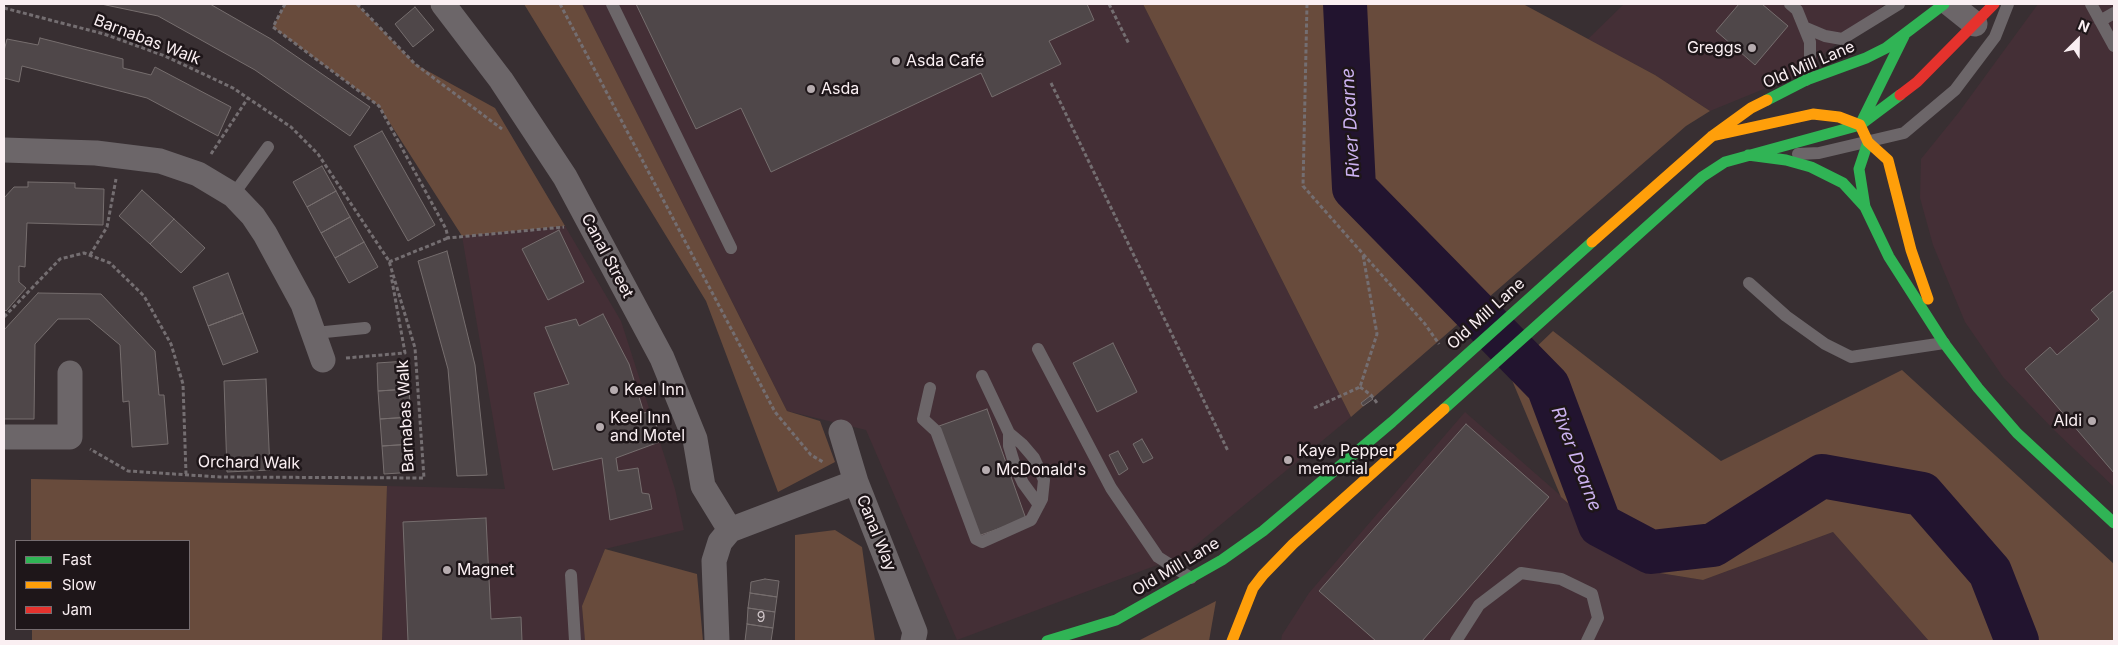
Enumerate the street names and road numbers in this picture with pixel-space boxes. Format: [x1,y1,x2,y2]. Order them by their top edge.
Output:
street label: Barnabas Walk [91,11,203,69]
street label: Old Mill Lane [1760,37,1858,93]
street label: Canal Street [577,211,637,301]
street label: Old Mill Lane [1443,274,1529,354]
street label: Barnabas Walk [393,359,419,473]
street label: Orchard Walk [198,453,300,473]
street label: Canal Way [852,492,900,574]
street label: Old Mill Lane [1129,534,1223,600]

